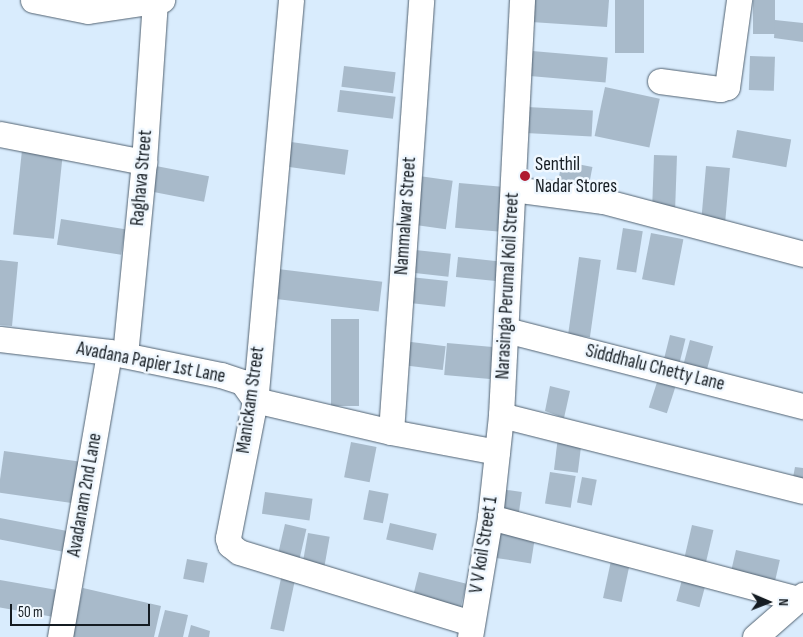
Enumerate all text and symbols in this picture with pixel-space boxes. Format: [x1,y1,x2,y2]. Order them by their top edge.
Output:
street label: Raghava Street [126,129,158,227]
place label: Senthil Nadar Stores [535,154,617,198]
street label: Nammalwar Street [390,156,422,276]
marker: Senthil Nadar Stores [519,170,531,182]
street label: Narasinga Perumal Koil Street [492,192,524,380]
street label: Avadana Papier 1st Lane [75,337,227,389]
street label: Sidddhalu Chetty Lane [583,340,727,396]
street label: Manickam Street [232,345,270,455]
street label: Avadanam 2nd Lane [63,431,107,559]
street label: V V koil Street 1 [465,495,503,595]
north arrow [743,577,793,627]
scale bar [12,594,152,626]
text: N [775,598,792,606]
text: 50 m [18,603,43,622]

